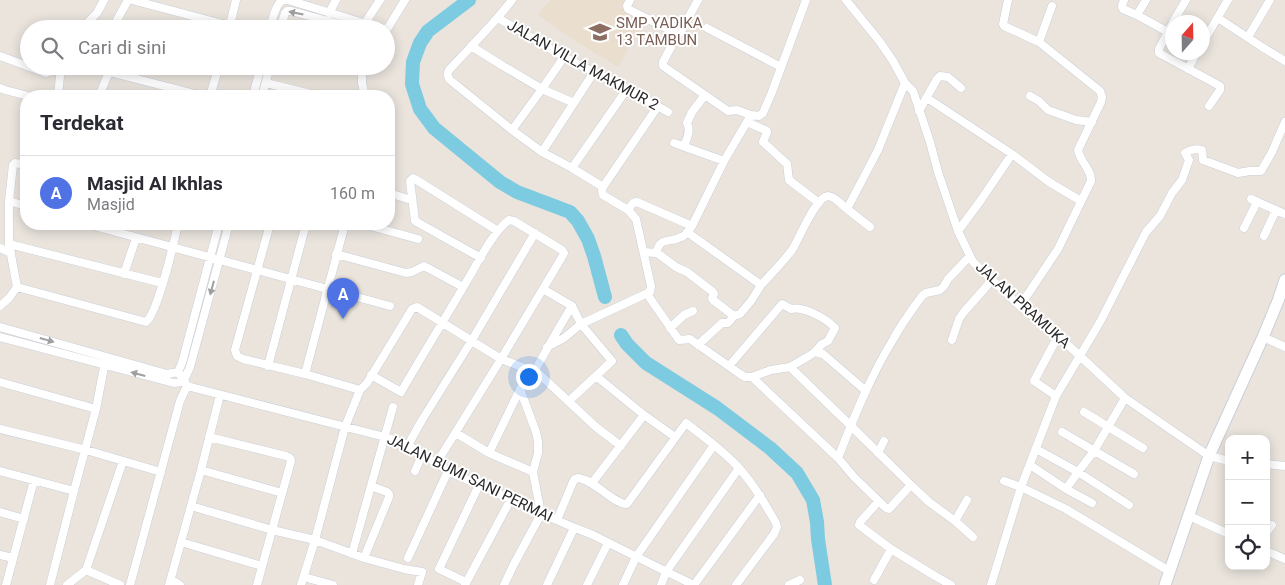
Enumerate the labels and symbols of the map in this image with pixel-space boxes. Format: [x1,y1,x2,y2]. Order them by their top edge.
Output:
one-way arrow [288,8,304,16]
place label: SMP YADIKA 13 TAMBUN [616,14,703,49]
north arrow [1165,15,1210,60]
street label: JALAN VILLA MAKMUR 2 [504,16,662,114]
school or university icon: SMP YADIKA 13 TAMBUN [587,19,613,45]
street label: JALAN PRAMUKA [972,258,1074,352]
pin: A [327,278,359,319]
one-way arrow [207,280,215,295]
one-way arrow [39,336,55,344]
your location [516,364,542,390]
one-way arrow [130,370,145,378]
street label: JALAN BUMI SANI PERMAI [384,430,556,526]

